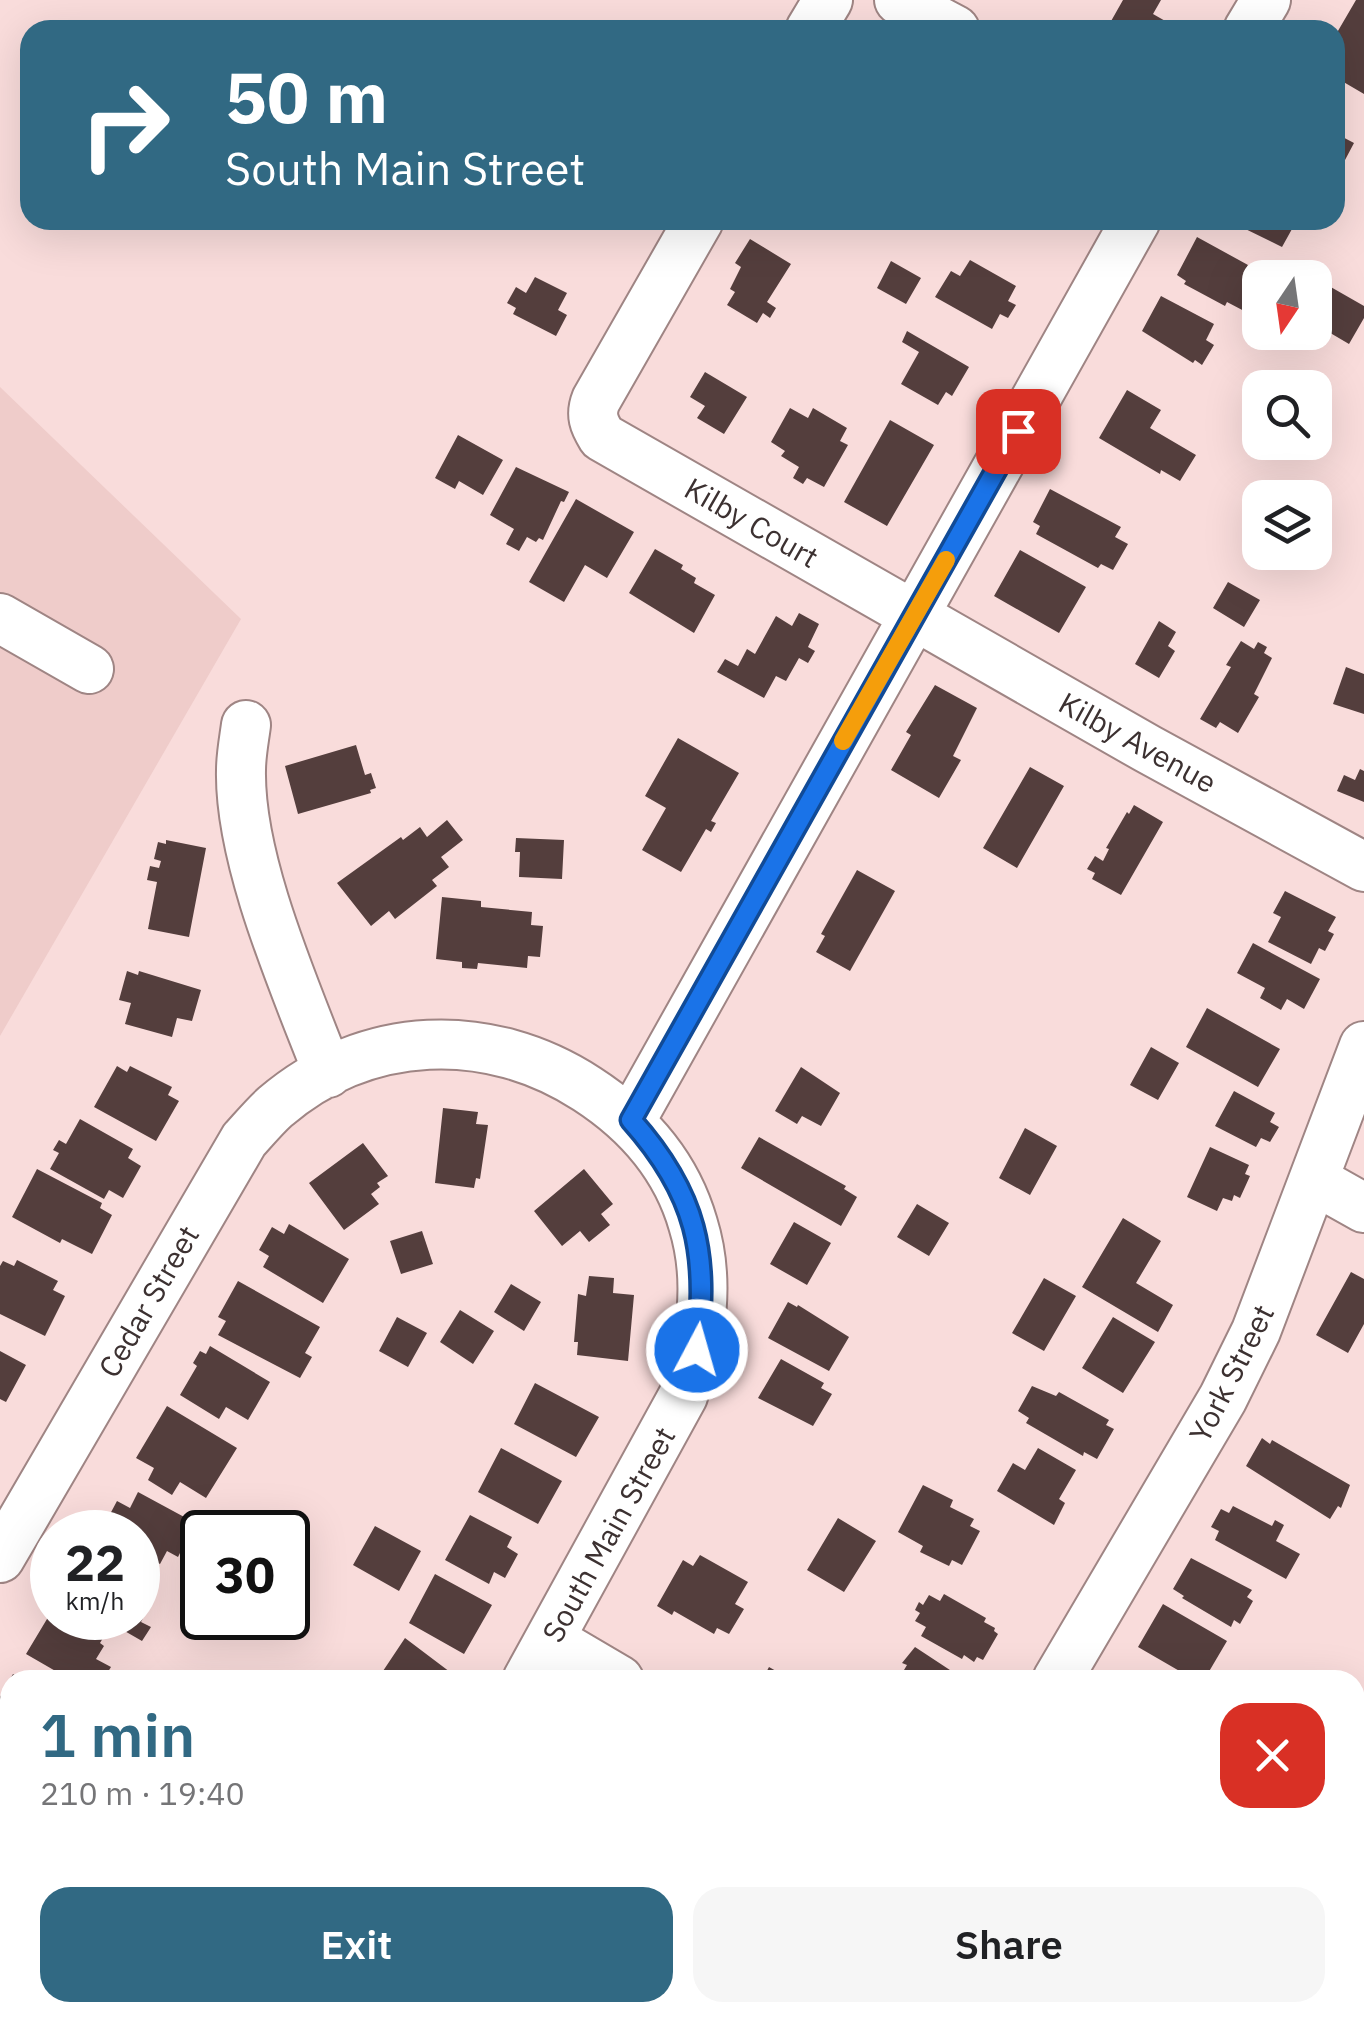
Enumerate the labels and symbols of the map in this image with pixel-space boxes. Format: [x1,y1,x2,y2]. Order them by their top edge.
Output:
north arrow [1242,260,1332,350]
pin [976,389,1061,474]
street label: Kilby Court [678,468,826,576]
street label: Kilby Avenue [1052,683,1224,801]
street label: Cedar Street [89,1218,207,1384]
position arrow [645,1298,749,1402]
street label: York Street [1180,1298,1282,1448]
street label: South Main Street [533,1419,683,1649]
speed limit sign: 30 [180,1510,310,1640]

